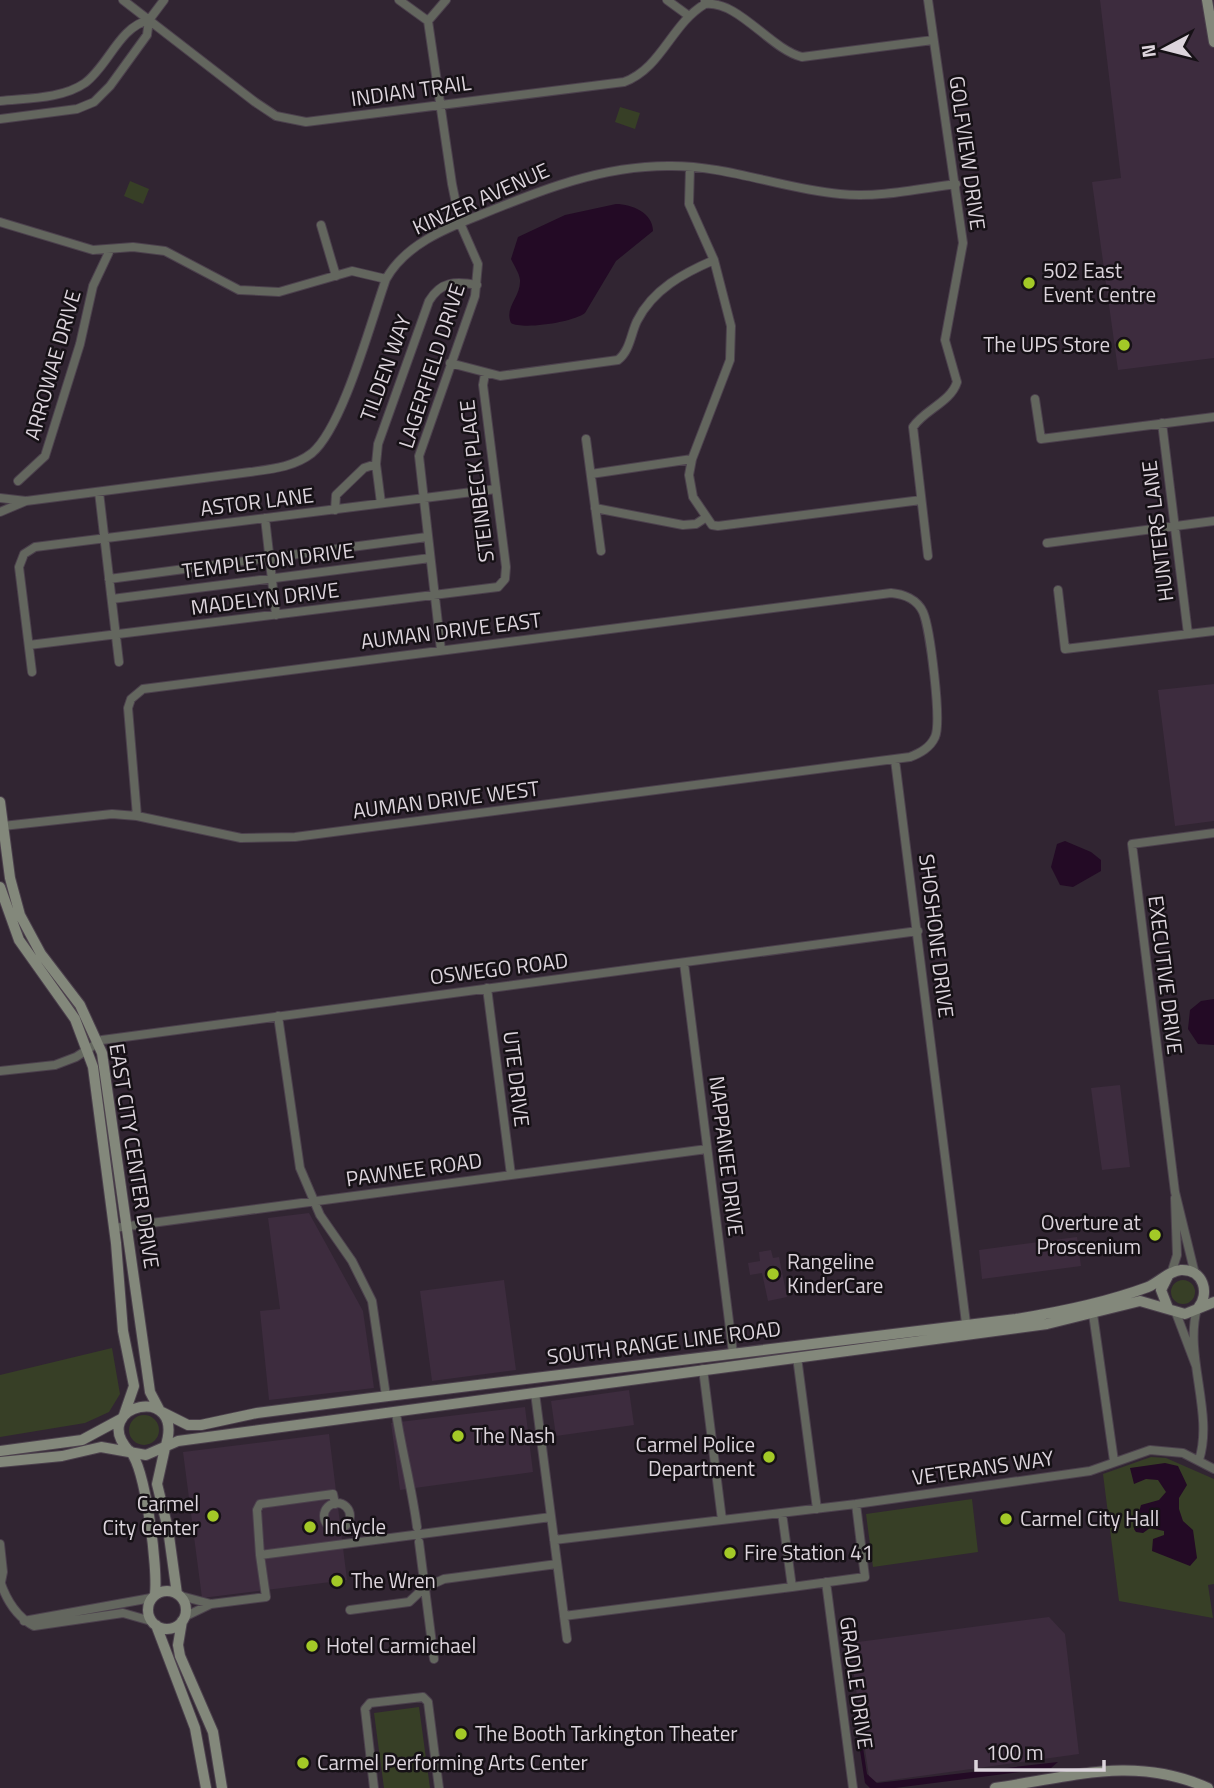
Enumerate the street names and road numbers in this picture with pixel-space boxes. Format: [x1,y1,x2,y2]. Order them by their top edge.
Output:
street label: INDIAN TRAIL [349,66,473,114]
street label: GOLFVIEW DRIVE [941,74,995,232]
street label: KINZER AVENUE [407,154,554,243]
street label: LAGERFIELD DRIVE [389,279,473,452]
street label: ARROWAE DRIVE [15,286,89,443]
street label: TILDEN WAY [351,309,419,425]
street label: STEINBECK PLACE [450,398,502,564]
street label: HUNTERS LANE [1132,459,1182,603]
street label: ASTOR LANE [198,478,315,524]
street label: TEMPLETON DRIVE [180,534,356,586]
street label: MADELYN DRIVE [189,573,341,623]
street label: AUMAN DRIVE EAST [359,603,543,657]
street label: AUMAN DRIVE WEST [351,772,541,826]
street label: SHOSHONE DRIVE [911,852,963,1020]
street label: EXECUTIVE DRIVE [1140,894,1192,1056]
street label: OSWEGO ROAD [428,944,570,992]
street label: UTE DRIVE [495,1029,539,1129]
street label: EAST CITY CENTER DRIVE [101,1041,169,1271]
street label: NAPPANEE DRIVE [701,1074,753,1238]
street label: PAWNEE ROAD [344,1144,484,1194]
street label: SOUTH RANGE LINE ROAD [545,1312,783,1372]
street label: VETERANS WAY [910,1441,1057,1493]
street label: GRADLE DRIVE [832,1615,882,1751]

